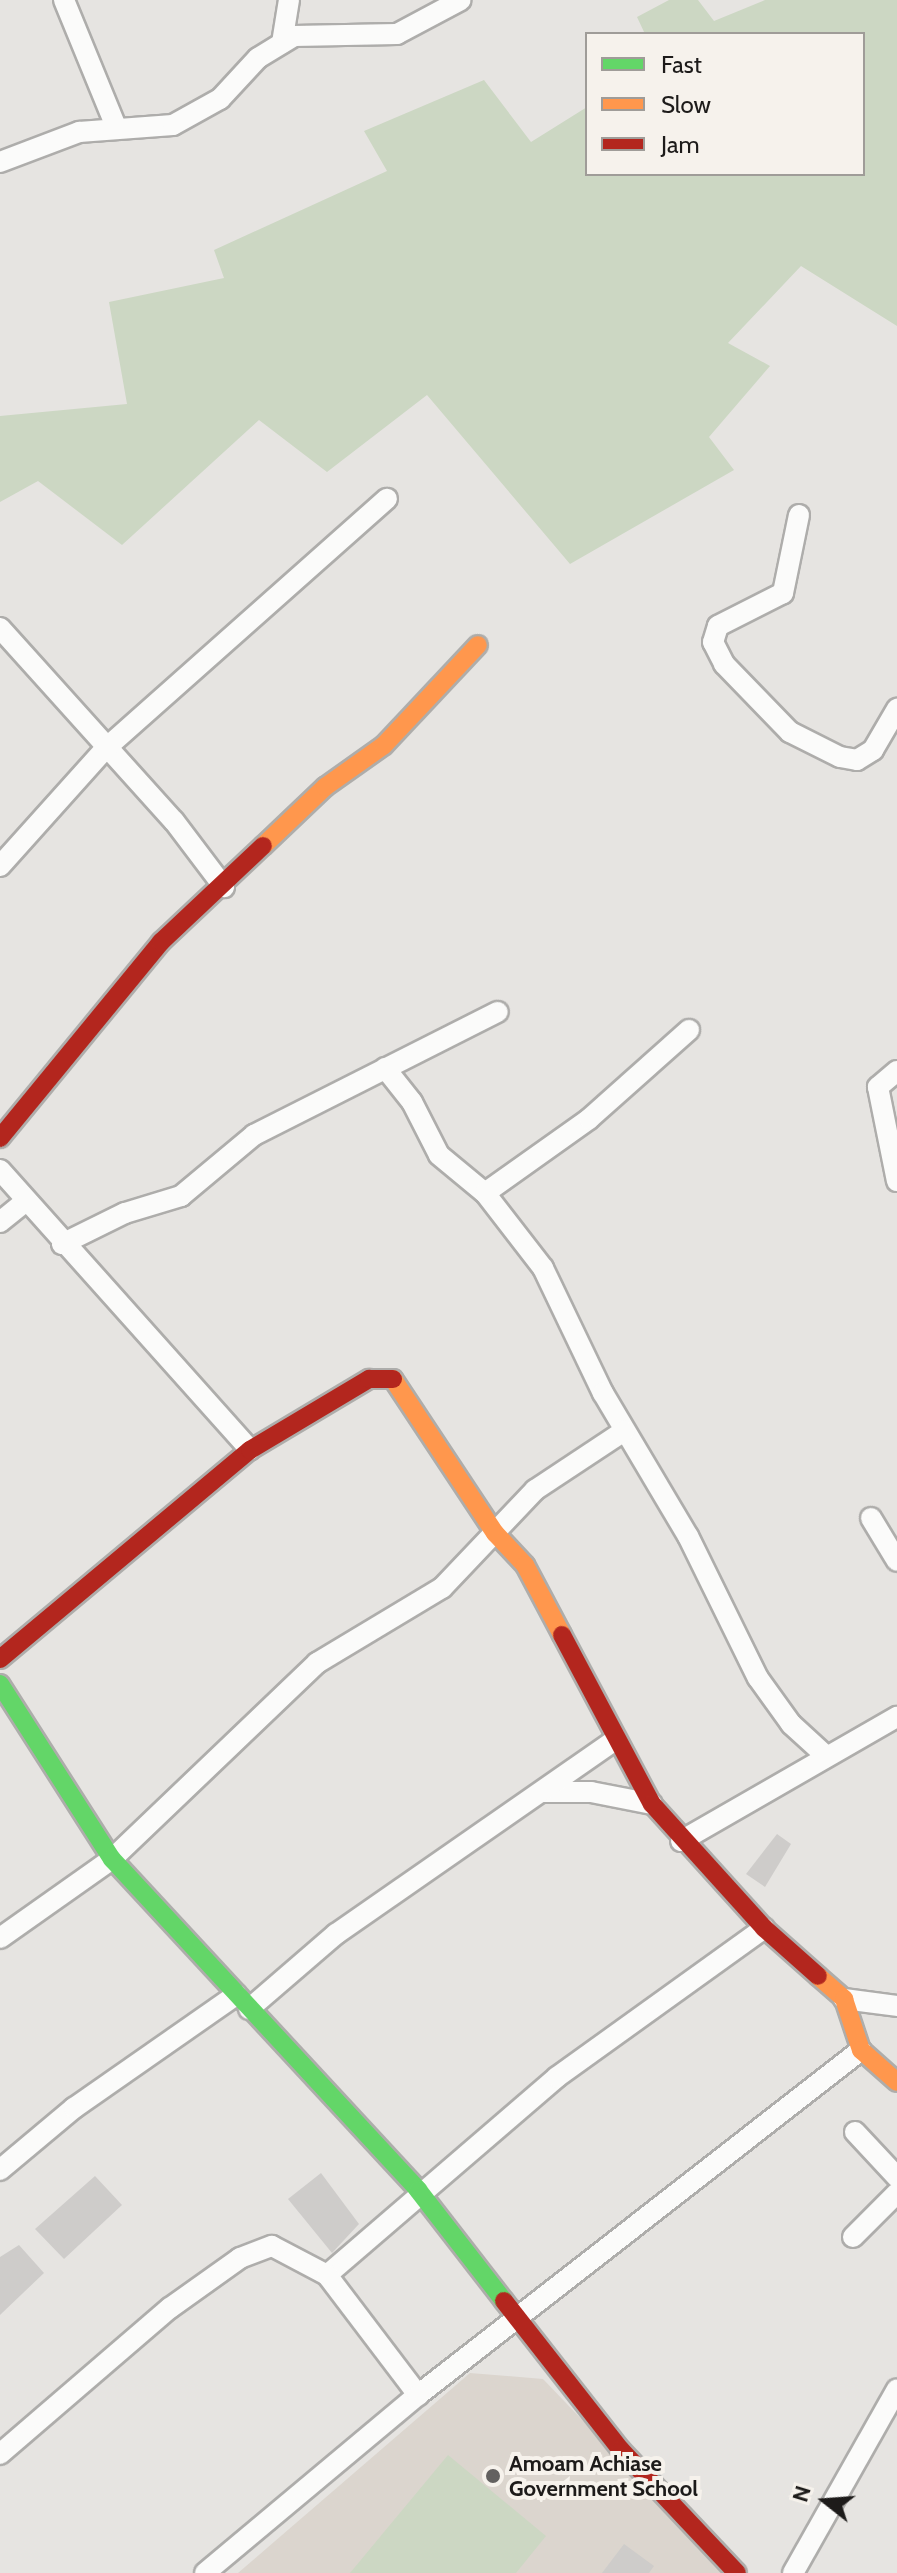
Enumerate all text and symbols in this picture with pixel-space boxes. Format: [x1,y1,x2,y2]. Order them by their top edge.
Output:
legend [585,32,865,176]
text: Fast [661,50,702,79]
text: Slow [661,90,711,119]
text: Jam [661,130,699,159]
place label: Amoam Achiase Government School [509,2450,698,2502]
north arrow [785,2461,865,2541]
marker: Amoam Achiase Government School [484,2467,502,2485]
text: N [786,2482,817,2505]

